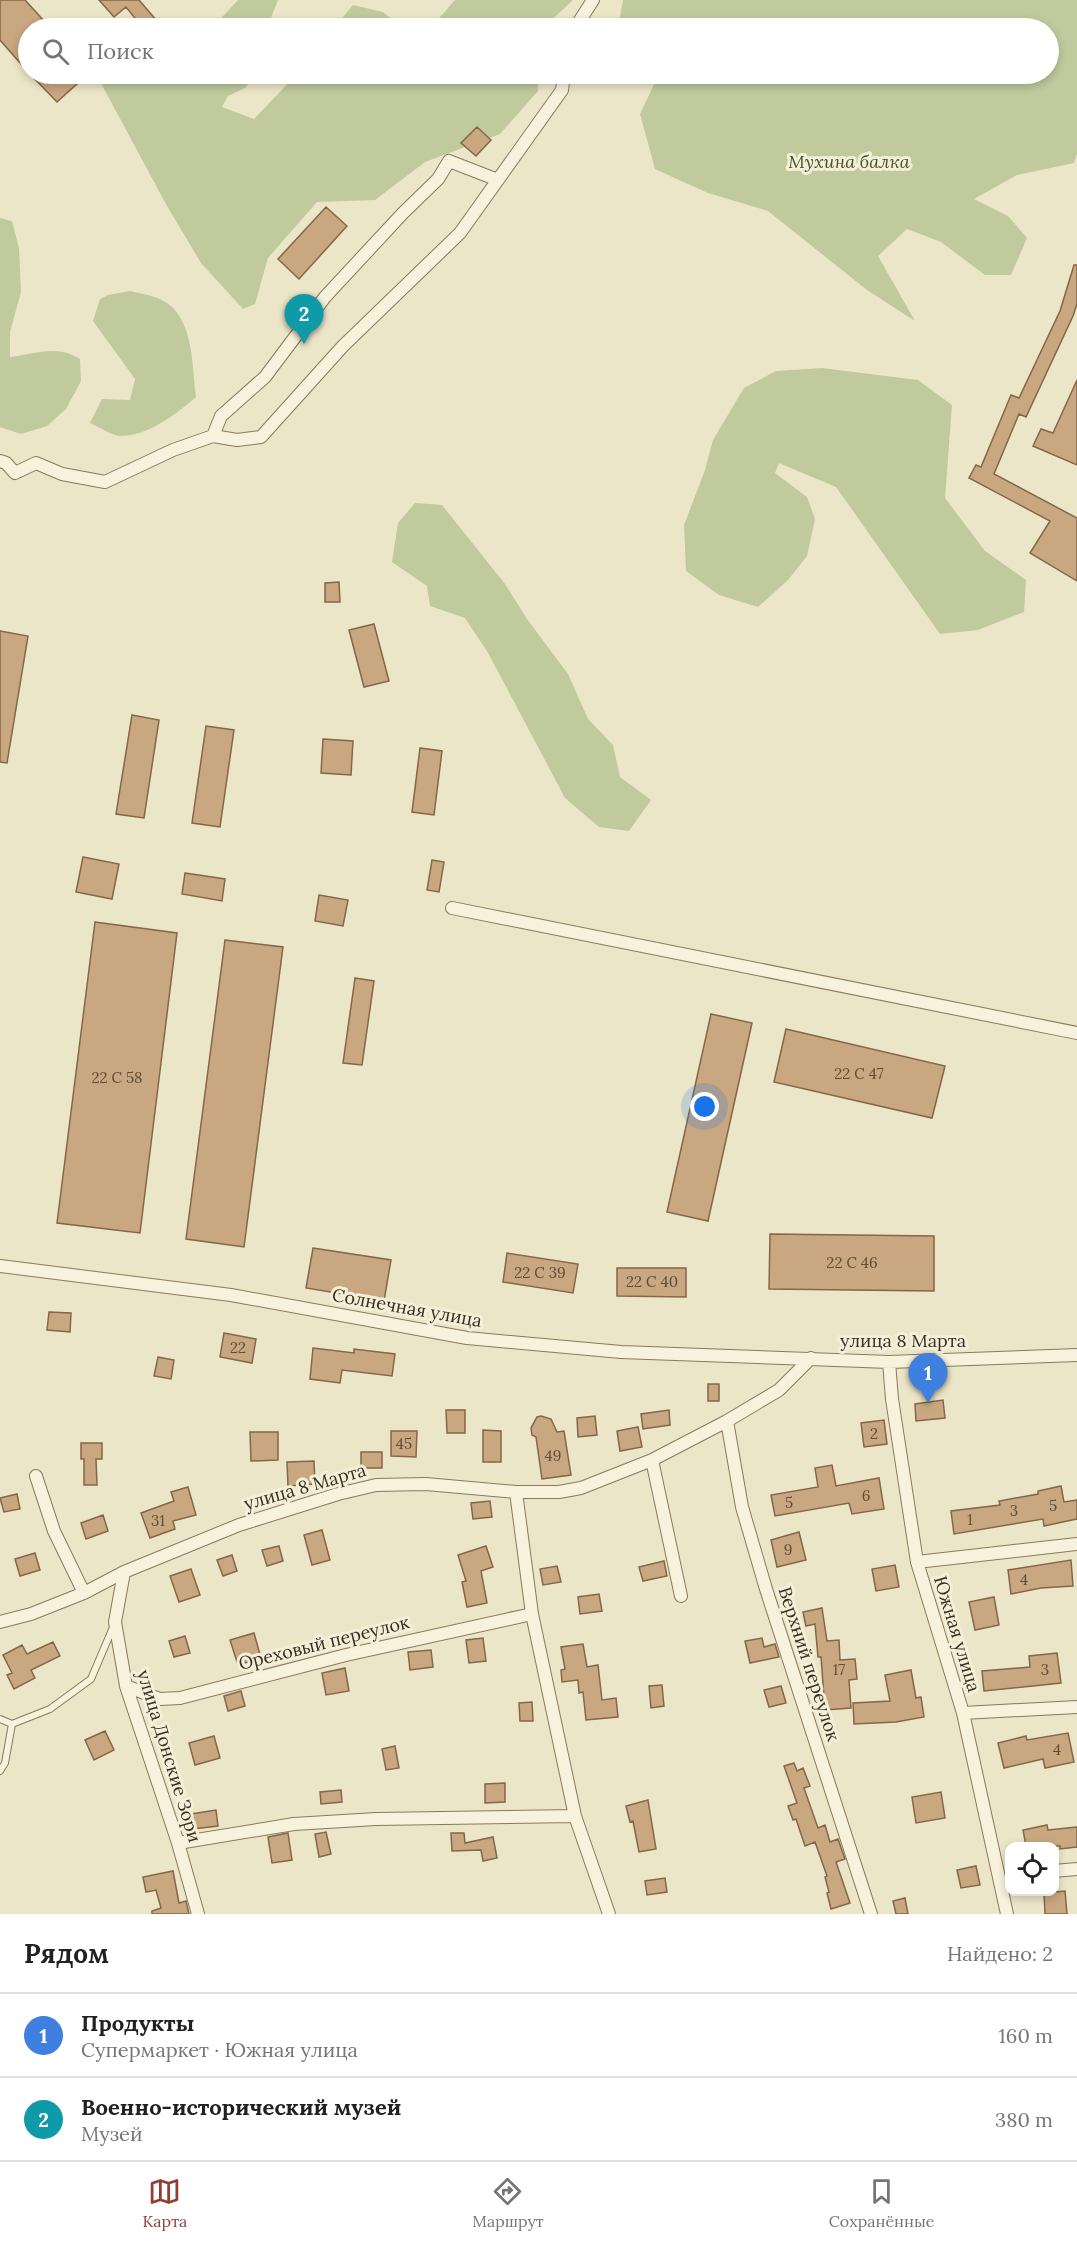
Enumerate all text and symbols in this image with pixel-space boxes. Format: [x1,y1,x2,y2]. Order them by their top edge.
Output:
search box [18,18,1059,84]
icon: search [39,35,72,68]
text: Поиск [87,37,153,65]
park label: Мухина балка [788,150,910,173]
pin: 2 [284,294,324,344]
house number: 22 С 47 [834,1064,884,1083]
house number: 22 С 58 [91,1068,143,1087]
your location [690,1092,719,1121]
house number: 22 С 46 [826,1253,878,1272]
house number: 22 С 39 [514,1263,566,1282]
house number: 22 С 40 [626,1272,678,1291]
street label: Солнечная улица [330,1283,484,1332]
street label: улица 8 Марта [840,1329,966,1352]
house number: 22 [230,1338,246,1357]
pin: 1 [908,1354,948,1403]
house number: 2 [870,1424,878,1443]
house number: 45 [396,1434,412,1453]
house number: 49 [545,1446,561,1465]
street label: улица 8 Марта [241,1458,369,1515]
house number: 6 [862,1486,870,1505]
house number: 5 [785,1493,793,1512]
house number: 5 [1049,1496,1057,1515]
house number: 3 [1010,1501,1018,1520]
house number: 1 [967,1510,973,1529]
house number: 31 [151,1511,165,1530]
house number: 9 [784,1540,792,1559]
house number: 4 [1020,1570,1028,1589]
street label: Южная улица [929,1573,986,1695]
street label: Верхний переулок [774,1584,845,1744]
street label: Ореховый переулок [236,1610,412,1675]
house number: 17 [833,1660,845,1679]
house number: 3 [1041,1660,1049,1679]
street label: улица Донские Зори [132,1667,207,1845]
house number: 4 [1053,1740,1061,1759]
map controls [1005,1842,1059,1896]
button: locate [1005,1842,1059,1896]
text: Рядом [24,1937,109,1970]
text: Найдено: 2 [947,1941,1053,1966]
text: Продукты [81,2009,194,2037]
text: 1 [39,2023,48,2048]
text: 160 m [999,2023,1053,2048]
text: Супермаркет · Южная улица [81,2037,358,2062]
text: Военно-исторический музей [81,2093,401,2121]
text: 2 [38,2107,49,2132]
text: 380 m [995,2107,1053,2132]
text: Музей [81,2121,142,2146]
tab: Карта [142,2175,187,2231]
tab: Маршрут [472,2175,544,2231]
tab: Сохранённые [829,2175,935,2231]

